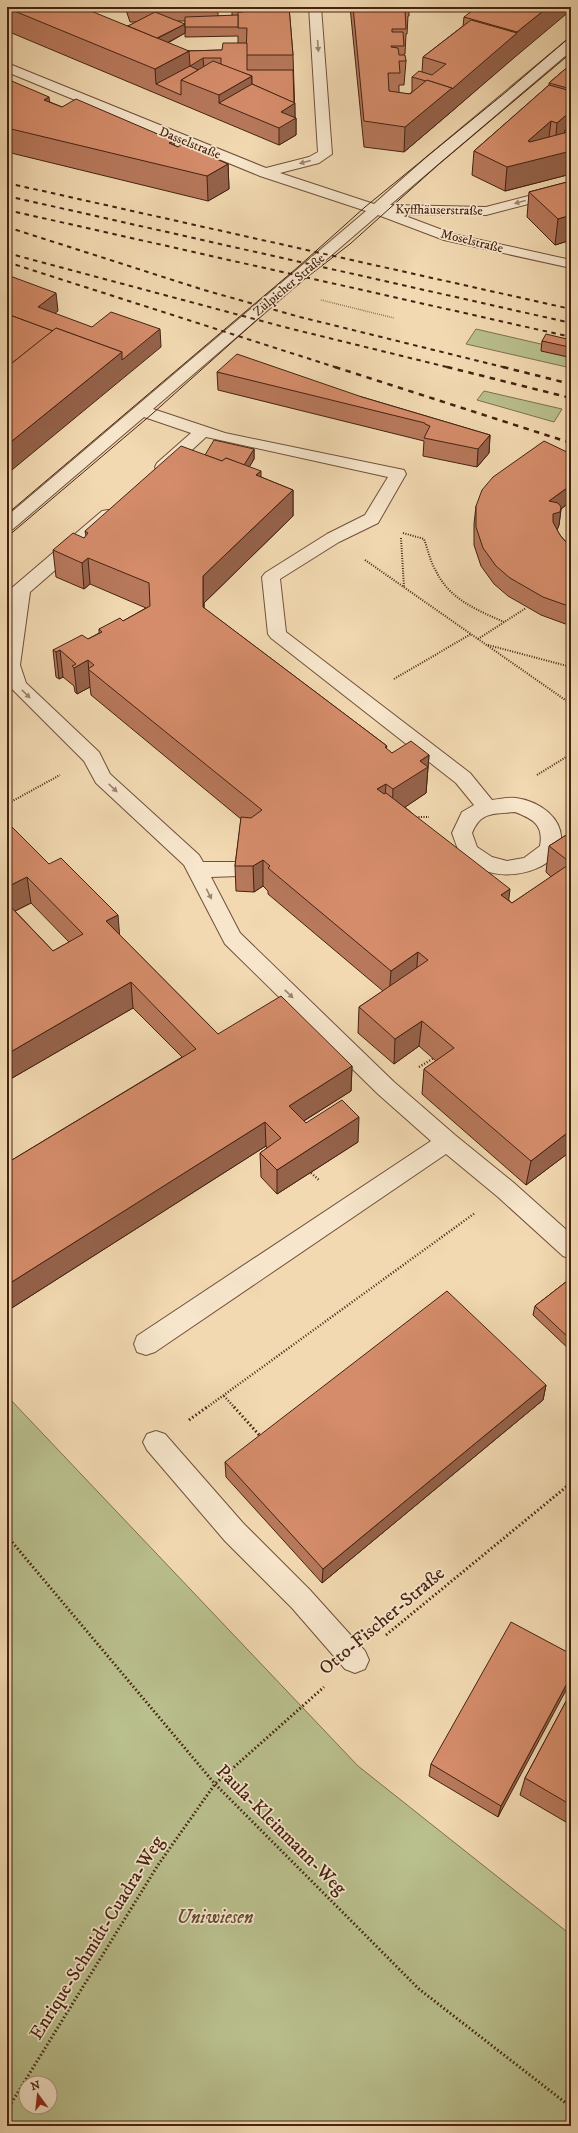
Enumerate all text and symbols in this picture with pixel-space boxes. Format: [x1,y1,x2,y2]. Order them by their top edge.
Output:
one-way arrow [315,40,322,52]
street label: Dasselstraße [157,123,223,163]
one-way arrow [299,159,311,165]
one-way arrow [513,200,526,206]
street label: Kyffhäuserstraße [395,201,483,219]
street label: Moselstraße [439,226,505,256]
street label: Zülpicher Straße [250,250,328,320]
one-way arrow [21,689,31,699]
one-way arrow [109,783,118,792]
one-way arrow [206,888,212,899]
one-way arrow [284,989,294,999]
street label: Otto-Fischer-Straße [315,1562,450,1680]
street label: Paula-Kleinmann-Weg [211,1760,352,1901]
street label: Enrique-Schmidt-Cuadra-Weg [25,1831,170,2045]
park label: Uniwiesen [177,1906,254,1929]
north arrow [18,2075,58,2115]
text: N [29,2078,42,2094]

